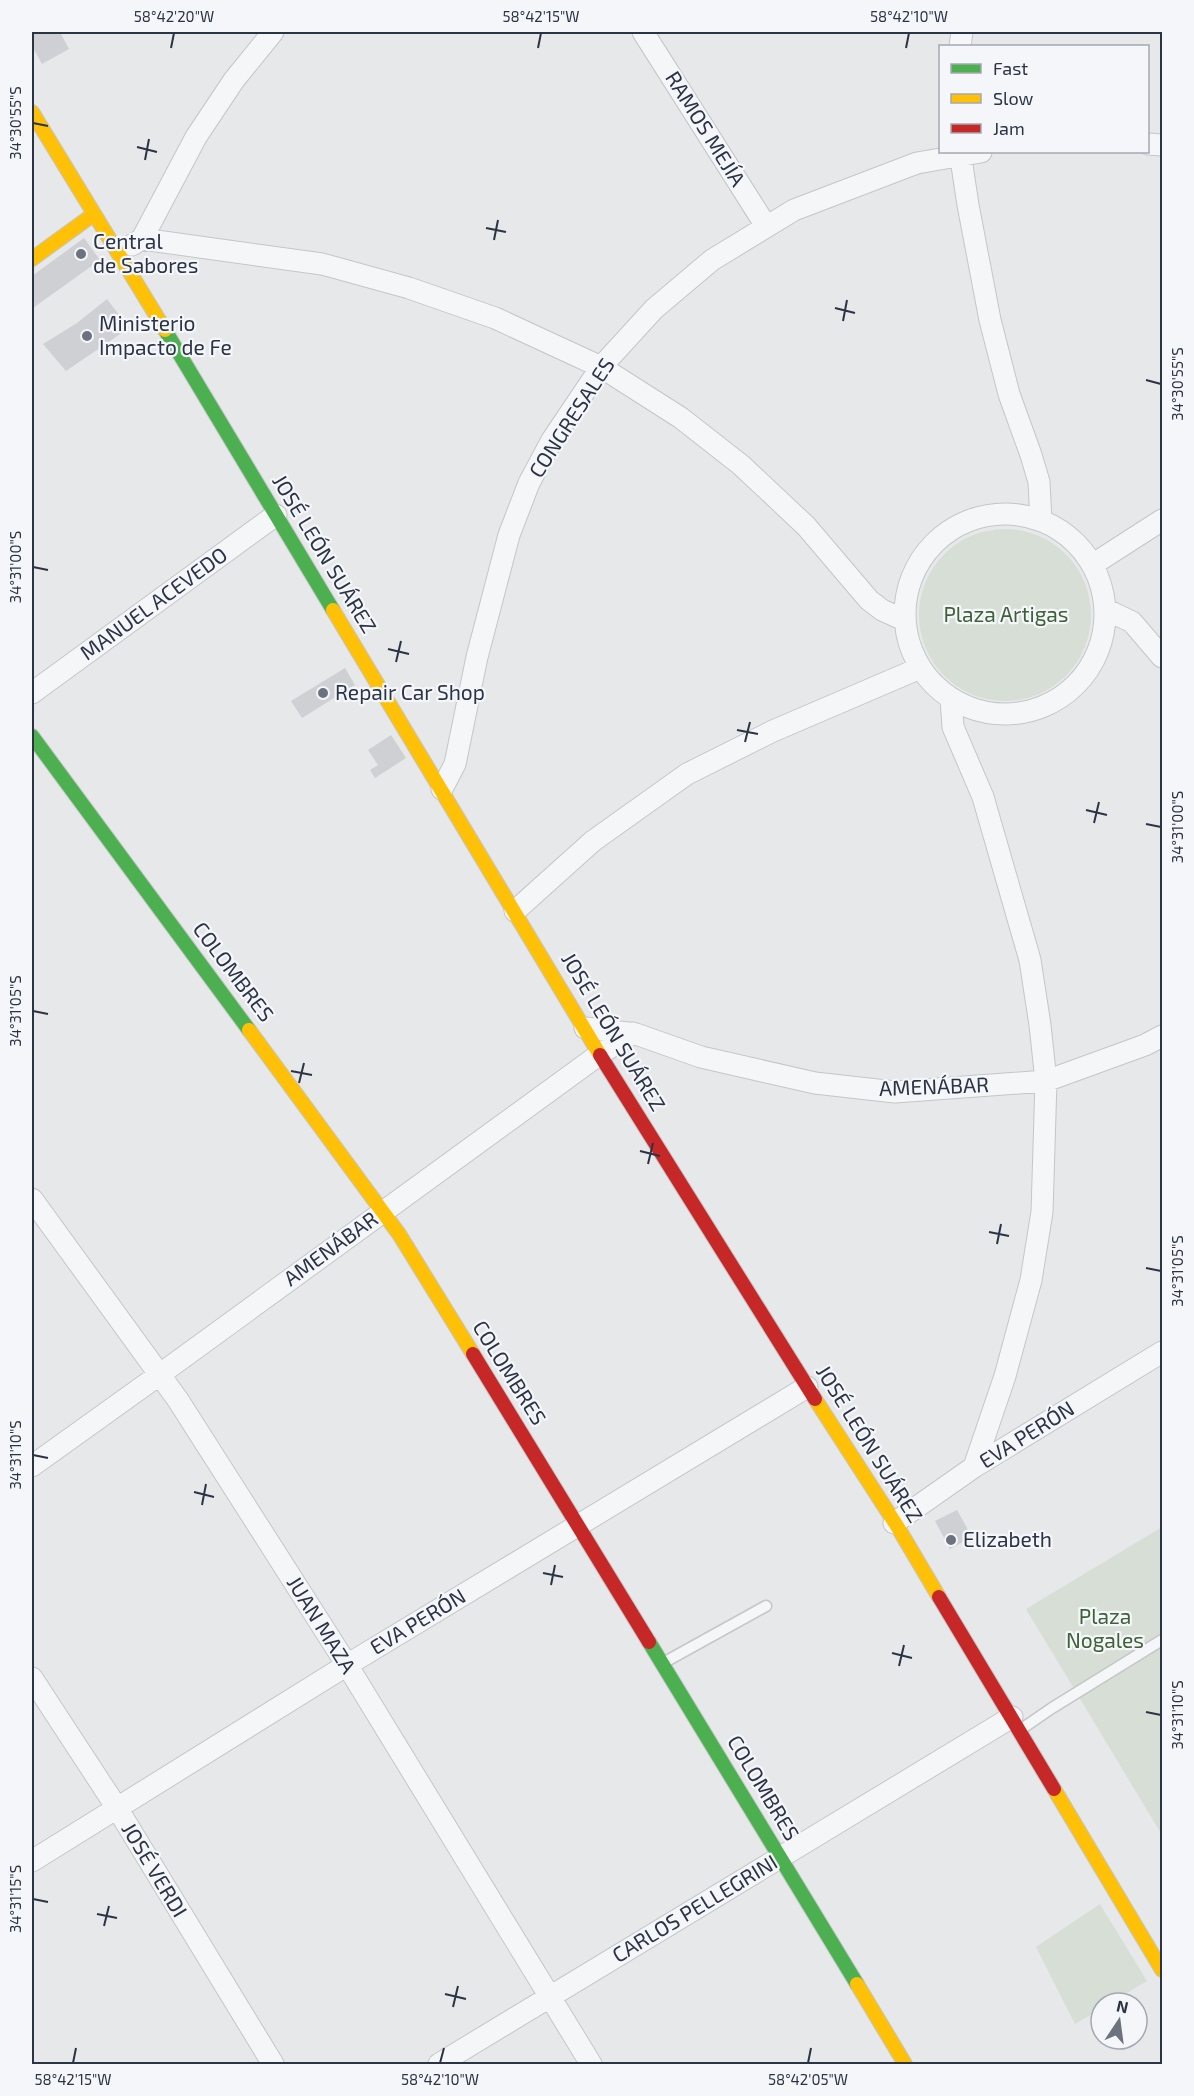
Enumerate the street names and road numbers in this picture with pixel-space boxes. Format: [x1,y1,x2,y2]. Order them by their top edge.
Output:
street label: RAMOS MEJÍA [661,66,752,190]
street label: CONGRESALES [523,353,619,482]
street label: JOSÉ LEÓN SUÁREZ [268,469,383,637]
street label: MANUEL ACEVEDO [75,541,232,665]
street label: COLOMBRES [189,916,280,1026]
street label: JOSÉ LEÓN SUÁREZ [557,947,672,1115]
street label: AMENÁBAR [878,1071,989,1100]
street label: AMENÁBAR [278,1205,382,1290]
street label: COLOMBRES [468,1315,552,1429]
street label: JOSÉ LEÓN SUÁREZ [812,1360,929,1526]
street label: EVA PERÓN [974,1395,1078,1473]
street label: JUAN MAZA [283,1571,362,1677]
street label: EVA PERÓN [365,1582,470,1659]
street label: COLOMBRES [723,1730,805,1844]
street label: JOSÉ VERDI [117,1817,193,1921]
street label: CARLOS PELLEGRINI [607,1849,781,1967]

